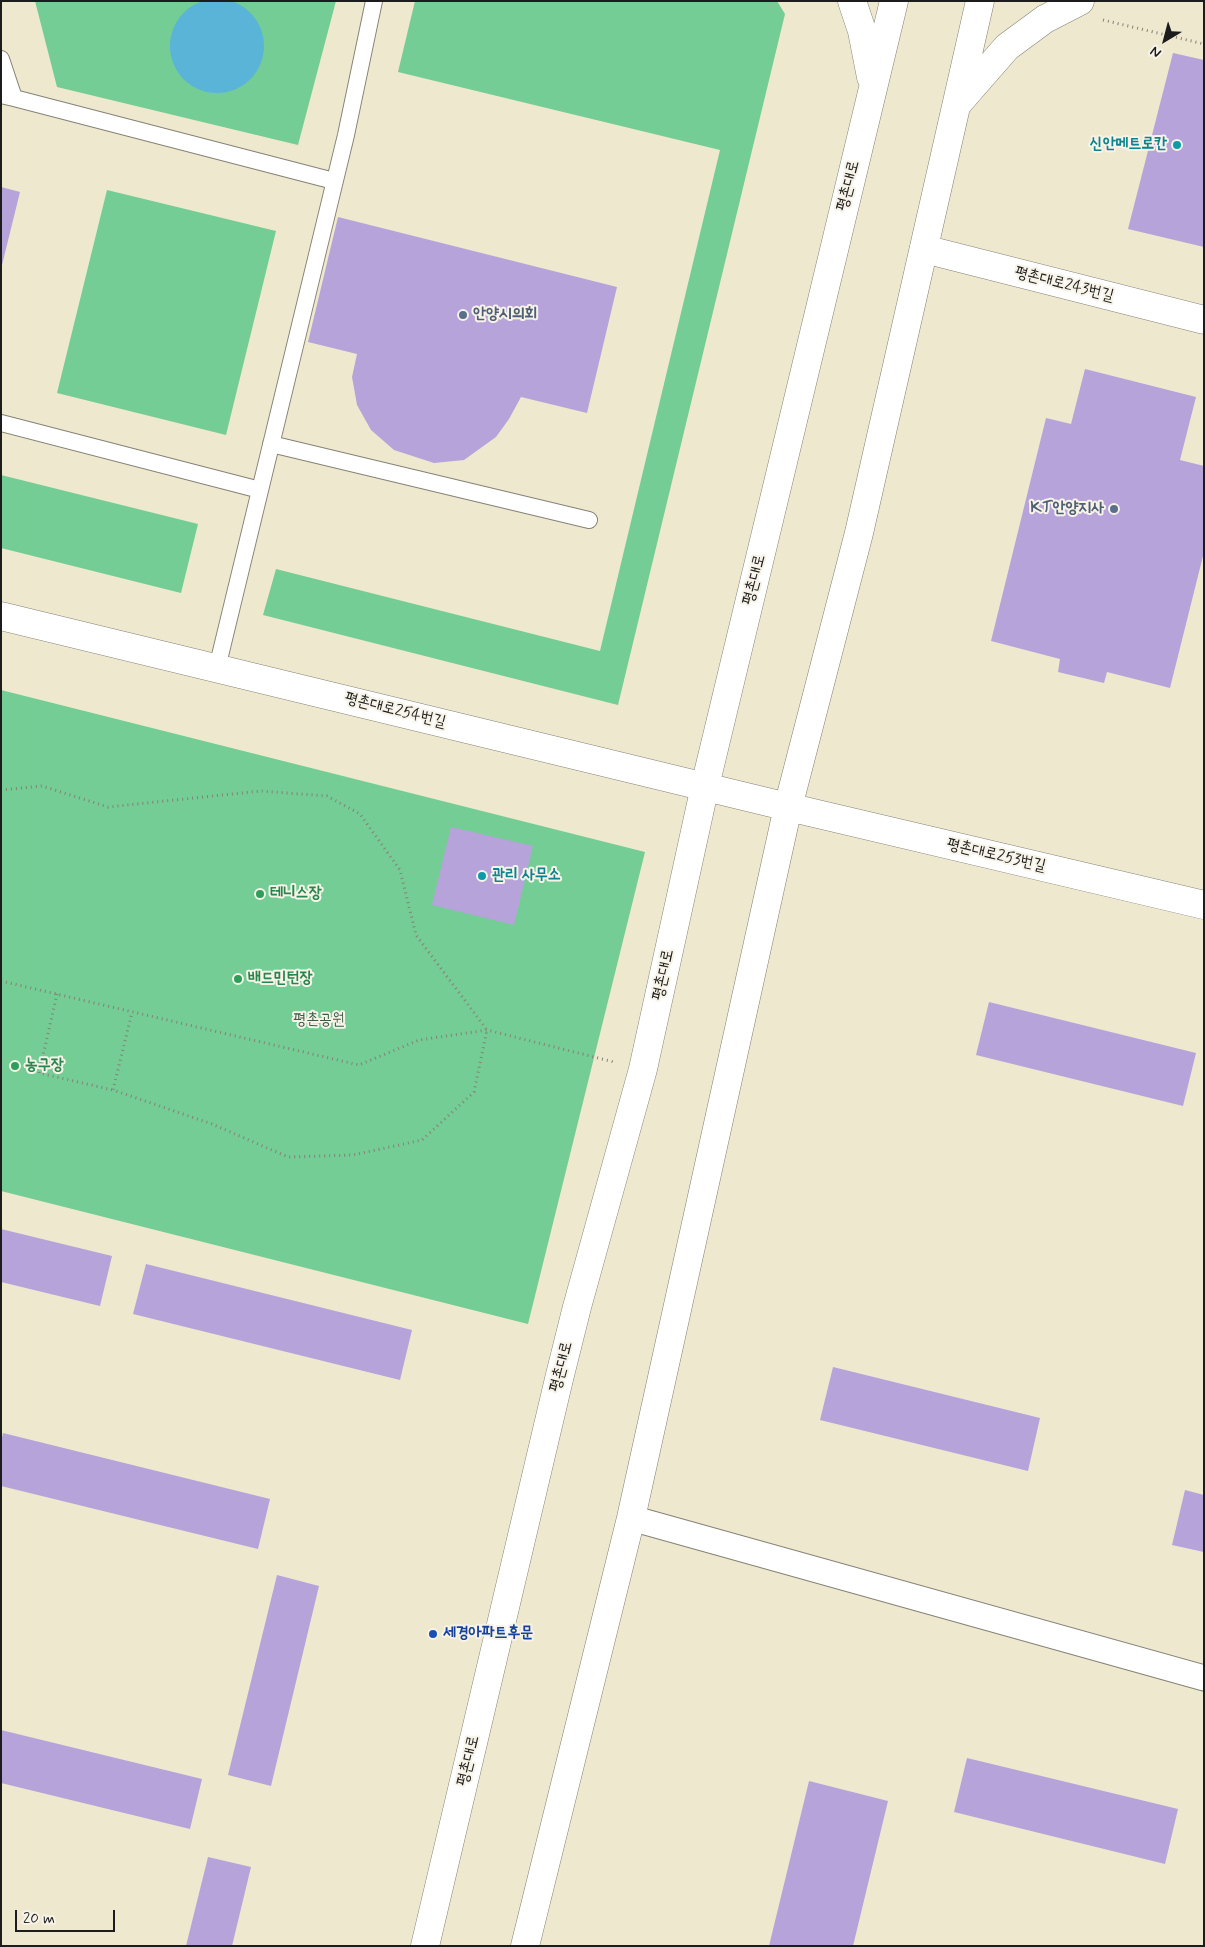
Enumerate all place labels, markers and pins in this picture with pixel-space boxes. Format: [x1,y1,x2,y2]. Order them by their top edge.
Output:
place label: 신안메트로칸 [1090,135,1167,155]
marker: 신안메트로칸 [1171,139,1183,151]
place label: 안양시의회 [473,305,537,325]
marker: 안양시의회 [457,309,469,321]
place label: KT안양지사 [1030,499,1104,519]
marker: KT안양지사 [1108,503,1120,515]
place label: 관리 사무소 [492,866,561,886]
marker: 관리 사무소 [476,870,488,882]
place label: 테니스장 [270,884,322,904]
marker: 테니스장 [254,888,266,900]
place label: 배드민턴장 [248,969,312,989]
marker: 배드민턴장 [232,973,244,985]
place label: 농구장 [25,1056,64,1076]
marker: 농구장 [9,1060,21,1072]
place label: 세경아파트후문 [443,1624,533,1644]
marker: 세경아파트후문 [427,1628,439,1640]

